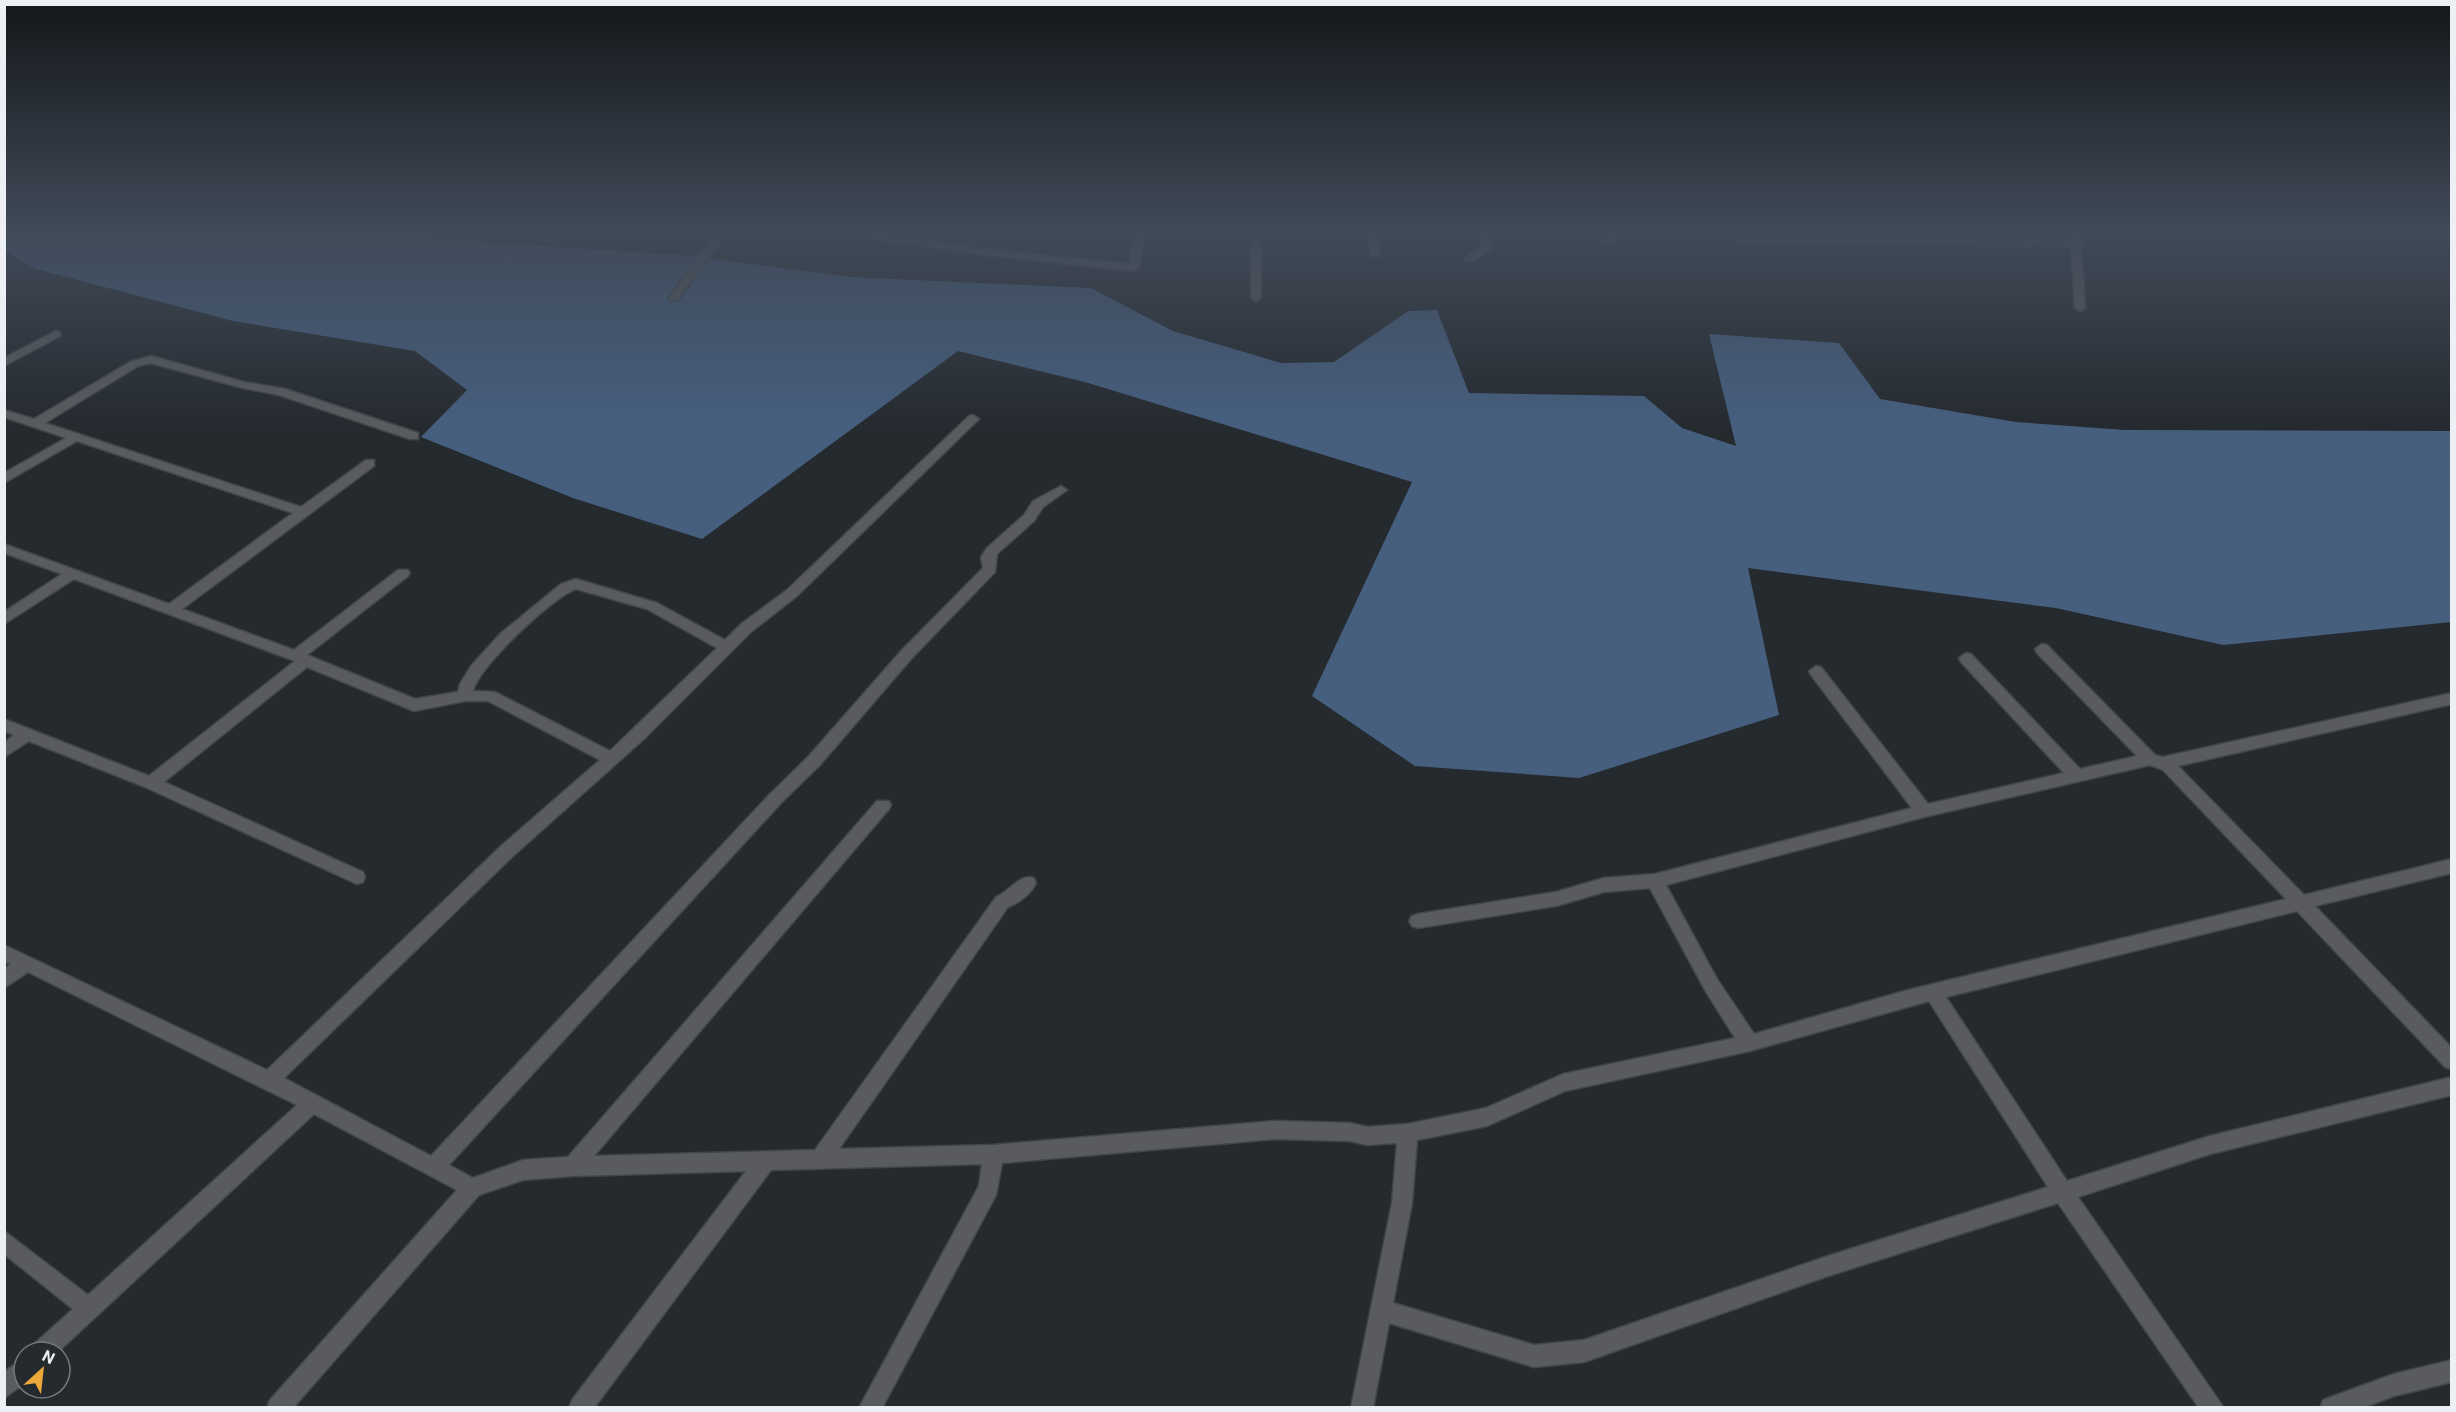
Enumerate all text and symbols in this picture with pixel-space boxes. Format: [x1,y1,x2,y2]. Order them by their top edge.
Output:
north arrow [12,1340,72,1400]
text: N [39,1346,58,1368]

